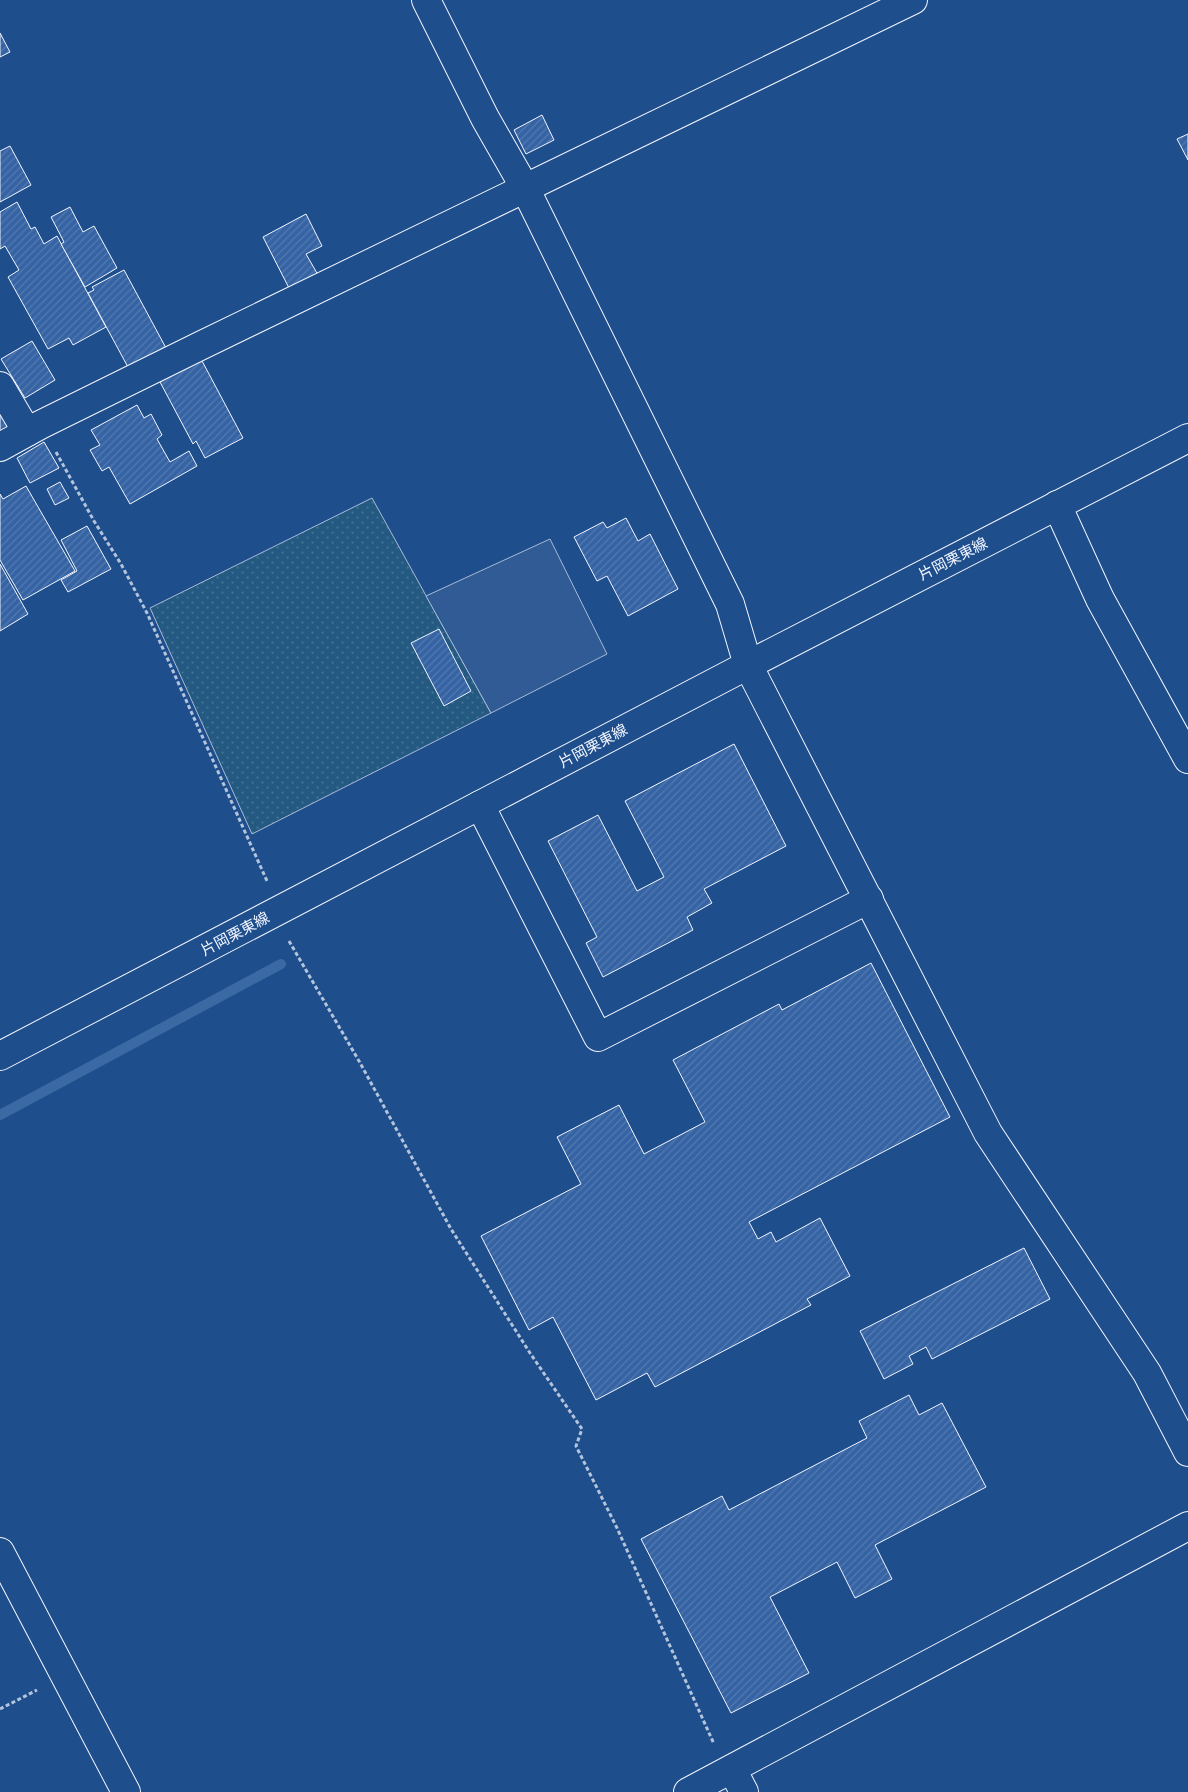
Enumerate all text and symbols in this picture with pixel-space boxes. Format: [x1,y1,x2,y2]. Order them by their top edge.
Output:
street label: 片岡栗東線 [915,533,991,586]
street label: 片岡栗東線 [555,720,631,773]
street label: 片岡栗東線 [197,908,273,961]

